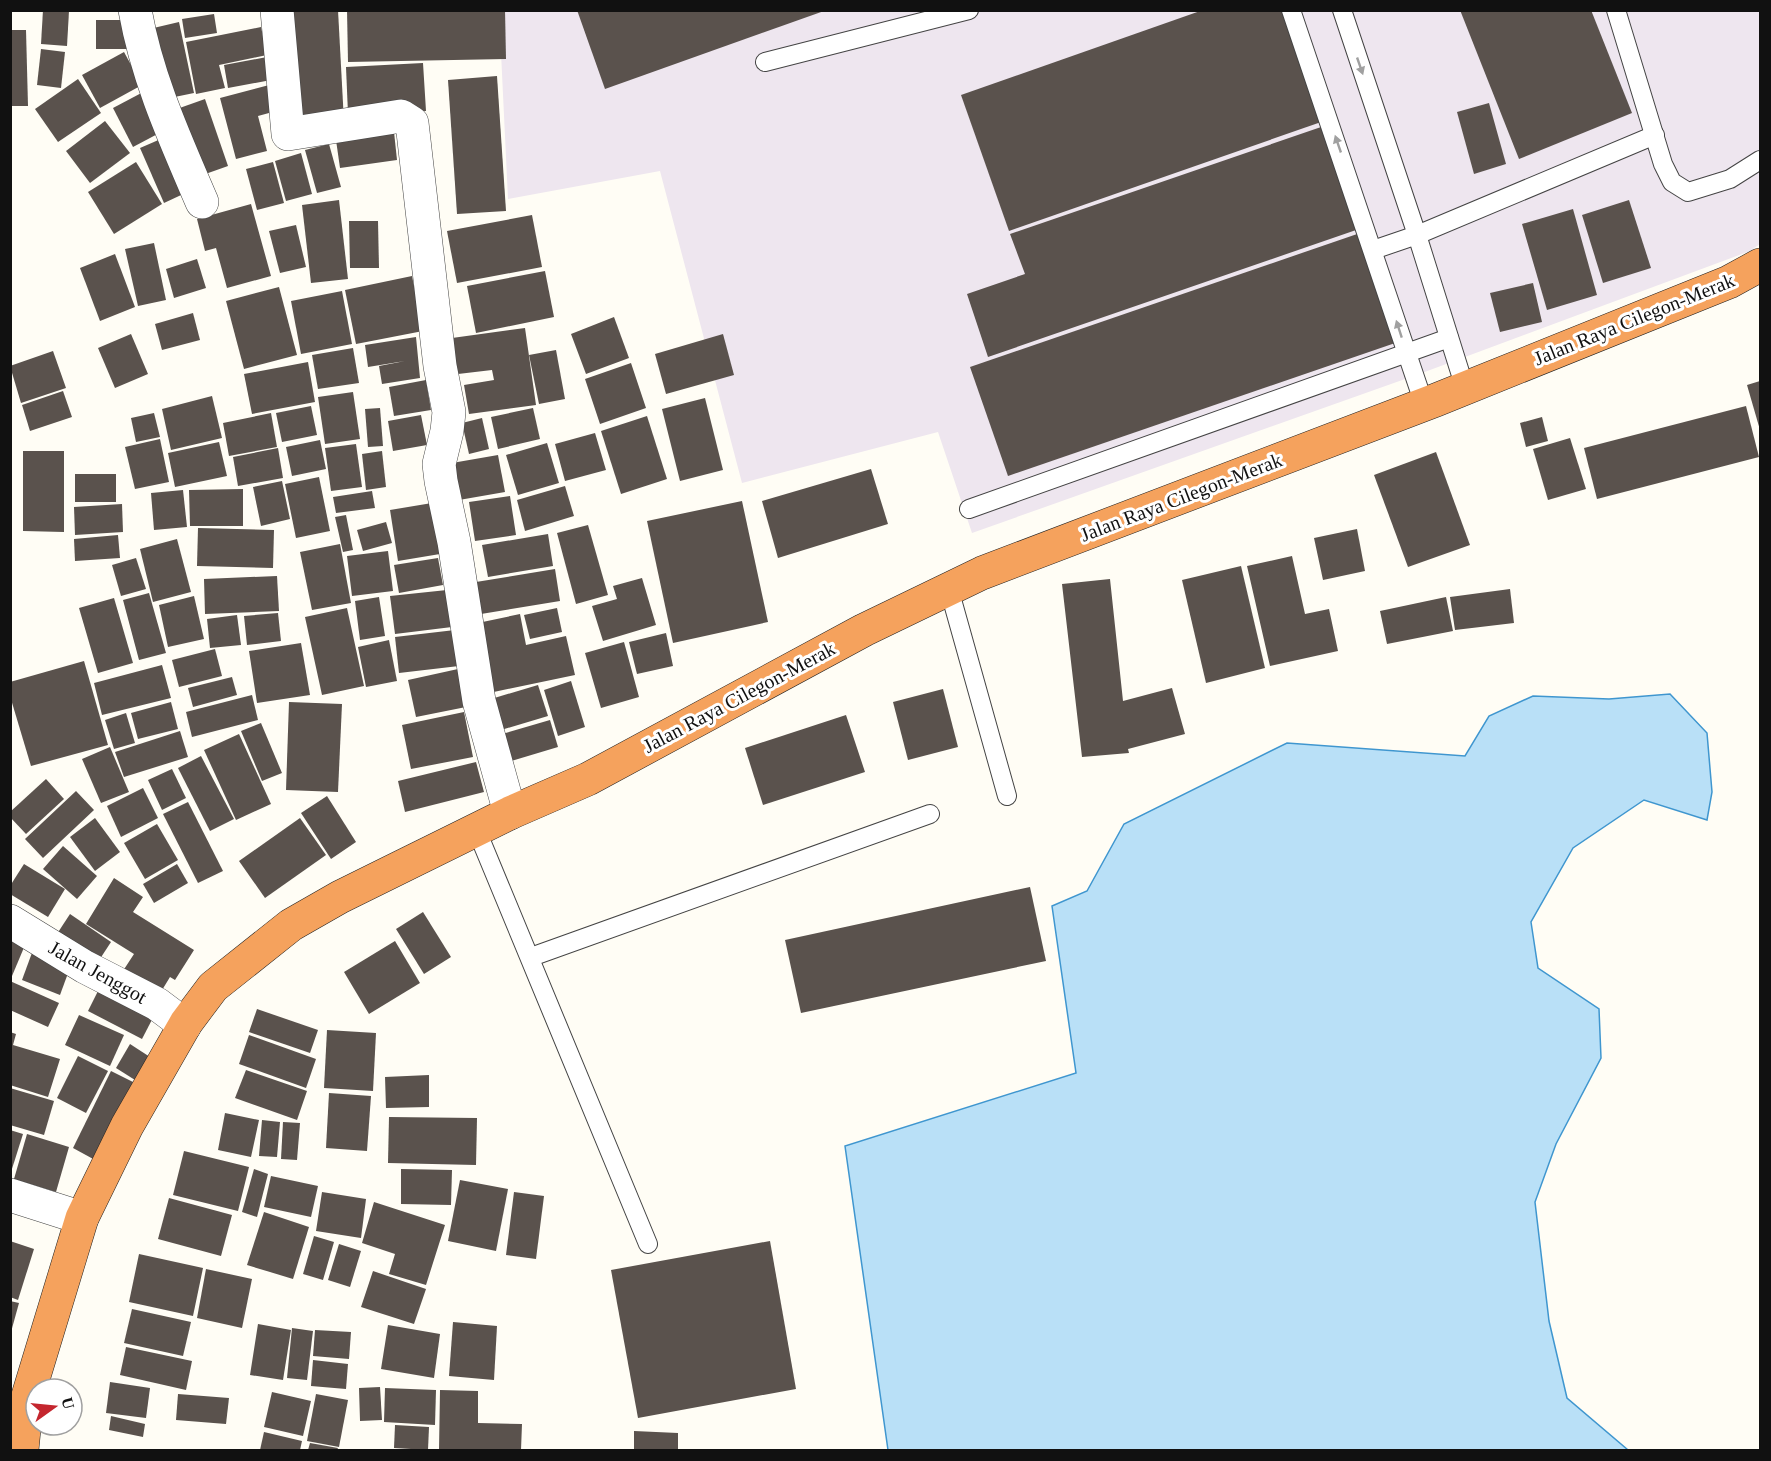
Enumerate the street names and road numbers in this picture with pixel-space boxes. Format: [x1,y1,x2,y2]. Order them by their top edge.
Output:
street label: Jalan Raya Cilegon-Merak [1530,269,1738,370]
street label: Jalan Raya Cilegon-Merak [1077,448,1285,547]
street label: Jalan Raya Cilegon-Merak [639,637,839,758]
street label: Jalan Jenggot [45,936,151,1009]

